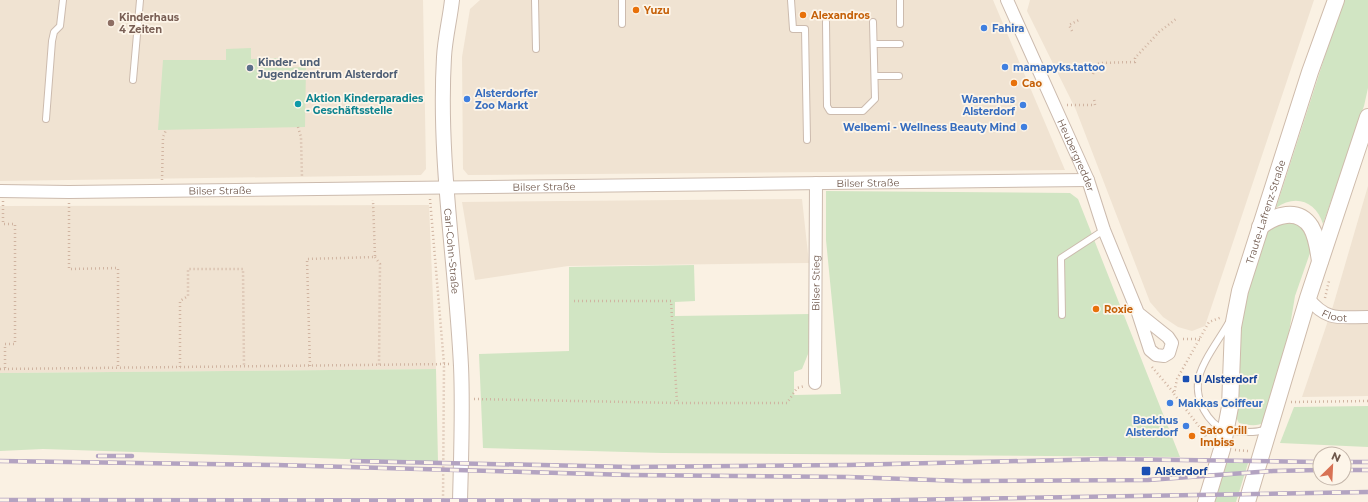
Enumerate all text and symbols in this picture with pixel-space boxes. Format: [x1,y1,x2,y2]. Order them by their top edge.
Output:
place label: Yuzu [643,4,670,17]
marker: Yuzu [631,5,641,15]
place label: Alexandros [810,9,870,22]
marker: Alexandros [798,10,808,20]
place label: Kinderhaus 4 Zeiten [119,11,180,36]
marker: Kinderhaus 4 Zeiten [106,18,116,28]
place label: Fahira [992,22,1024,35]
marker: Fahira [979,23,989,33]
place label: Kinder- und Jugendzentrum Alsterdorf [257,56,398,81]
place label: mamapyks.tattoo [1013,61,1106,74]
marker: mamapyks.tattoo [1000,62,1010,72]
marker: Kinder- und Jugendzentrum Alsterdorf [245,63,255,73]
place label: Cao [1022,77,1042,90]
marker: Cao [1009,78,1019,88]
place label: Alsterdorfer Zoo Markt [474,87,539,112]
place label: Aktion Kinderparadies - Geschäftsstelle [305,92,424,117]
place label: Warenhus Alsterdorf [961,93,1016,118]
marker: Alsterdorfer Zoo Markt [462,94,472,104]
marker: Aktion Kinderparadies - Geschäftsstelle [293,99,303,109]
marker: Warenhus Alsterdorf [1018,100,1028,110]
street label: Heubergredder [1054,117,1097,193]
place label: Welbemi - Wellness Beauty Mind [843,121,1016,134]
marker: Welbemi - Wellness Beauty Mind [1019,122,1029,132]
street label: Traute-Lafrenz-Straße [1243,158,1289,266]
street label: Bilser Straße [836,176,900,190]
street label: Bilser Straße [512,180,576,194]
street label: Bilser Straße [188,184,252,198]
street label: Carl-Cohn-Straße [441,208,462,295]
street label: Bilser Stieg [809,255,823,311]
place label: Roxie [1104,303,1133,316]
marker: Roxie [1091,304,1101,314]
street label: Floot [1319,307,1347,324]
place label: U Alsterdorf [1194,373,1258,386]
marker: U Alsterdorf [1181,374,1191,384]
place label: Makkas Coiffeur [1178,397,1264,410]
marker: Makkas Coiffeur [1165,398,1175,408]
place label: Backhus Alsterdorf [1125,414,1179,439]
marker: Backhus Alsterdorf [1181,421,1191,431]
place label: Sato Grill Imbiss [1200,424,1247,449]
marker: Sato Grill Imbiss [1187,431,1197,441]
north arrow [1312,446,1352,486]
text: N [1329,449,1343,465]
marker: Alsterdorf [1140,465,1152,477]
place label: Alsterdorf [1154,465,1208,478]

